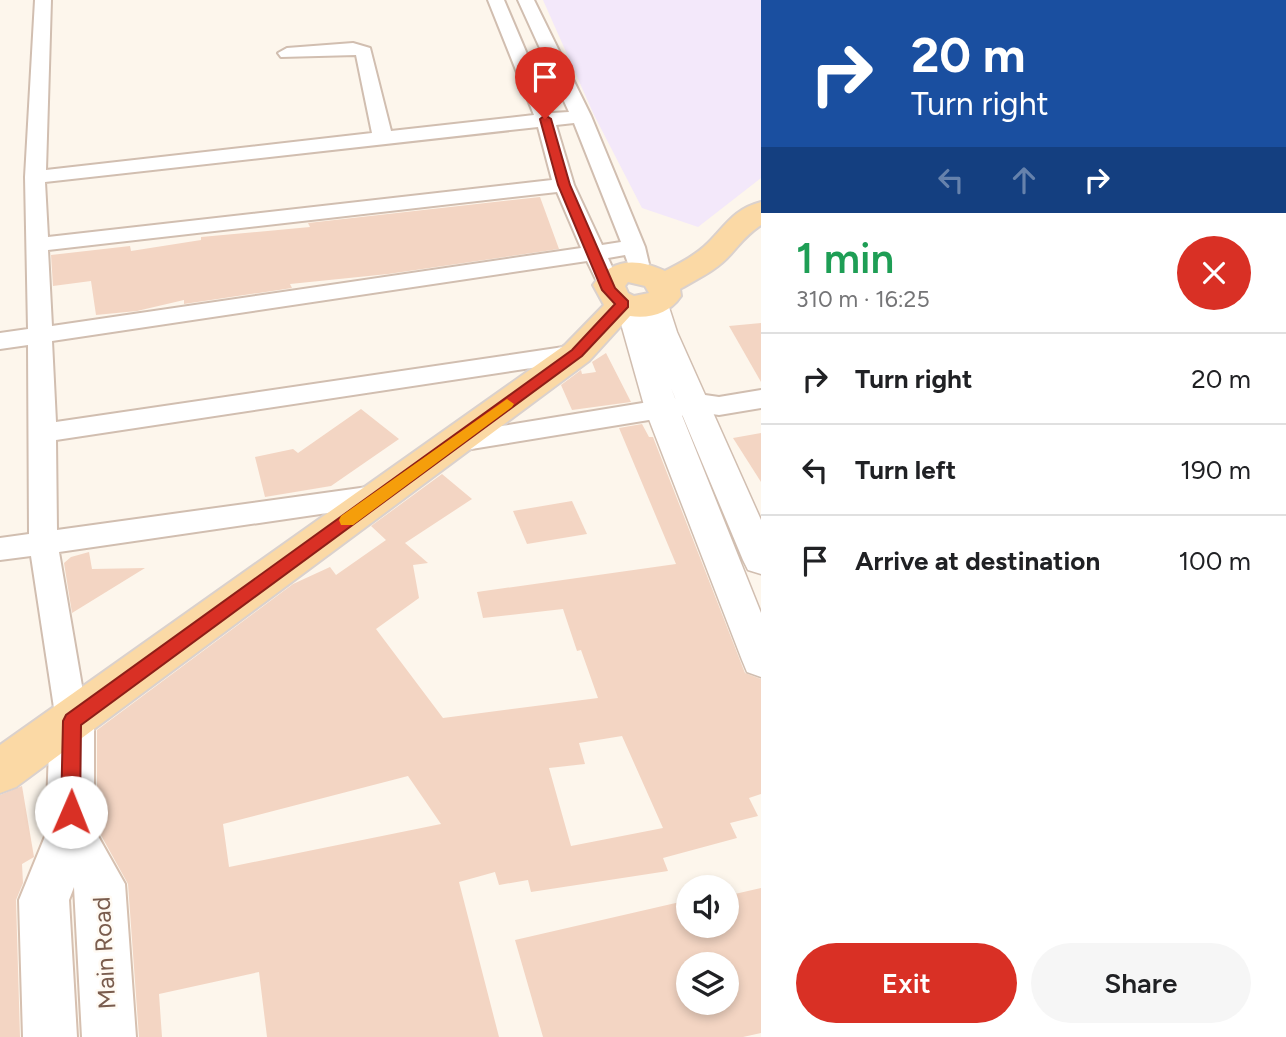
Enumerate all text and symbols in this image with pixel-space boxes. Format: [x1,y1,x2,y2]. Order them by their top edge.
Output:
text: 20 m [911,25,1026,84]
icon: right [796,28,887,119]
pin [515,47,575,119]
icon: arrive [526,58,564,96]
text: Turn right [911,85,1049,123]
icon: left [932,161,970,199]
icon: ahead [1005,161,1043,199]
icon: right [1078,161,1116,199]
text: 1 min [796,233,894,284]
button: close [1177,236,1251,310]
text: 310 m · 16:25 [796,285,930,313]
icon: right [796,360,834,398]
text: Turn right [855,363,972,395]
text: 20 m [1191,363,1251,395]
icon: left [796,451,834,489]
text: Turn left [855,454,956,486]
text: 190 m [1180,454,1251,486]
icon: arrive [796,542,834,580]
text: Arrive at destination [855,545,1100,577]
text: 100 m [1178,545,1251,577]
position arrow [34,775,108,849]
map controls [676,875,739,1015]
button: sound [676,875,739,938]
street label: Main Road [87,896,121,1010]
button: Exit [796,943,1017,1023]
button: Share [1031,943,1251,1023]
button: layers [676,952,739,1015]

